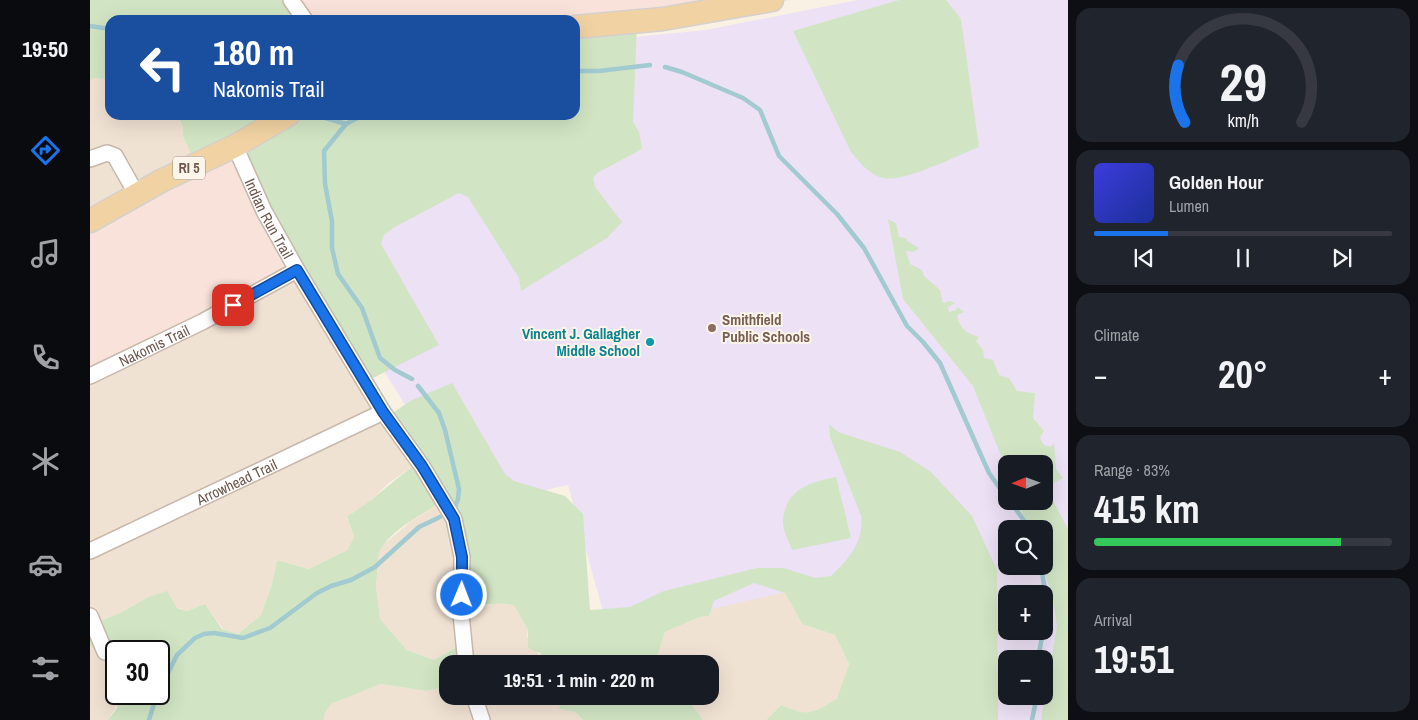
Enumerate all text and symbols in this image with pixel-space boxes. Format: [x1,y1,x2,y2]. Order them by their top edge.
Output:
text: 180 m [213,29,294,76]
text: 19:50 [22,34,68,64]
icon: left [130,35,195,100]
text: 29 [1219,47,1267,117]
text: Nakomis Trail [213,74,324,104]
text: km/h [1227,109,1259,133]
icon: directions [28,133,63,168]
road number: RI 5 [173,156,205,180]
text: Golden Hour [1169,169,1263,195]
street label: Indian Run Trail [240,175,299,262]
text: Lumen [1169,195,1209,217]
icon: music [28,236,63,271]
icon: previous [1130,244,1158,272]
icon: pause [1229,244,1257,272]
icon: next [1328,244,1356,272]
pin [212,284,254,326]
icon: arrive [219,291,247,319]
place label: Smithfield Public Schools [722,309,810,347]
street label: Nakomis Trail [115,319,193,371]
marker: Smithfield Public Schools [706,322,718,334]
place label: Vincent J. Gallagher Middle School [522,323,640,361]
text: Climate [1094,324,1139,346]
marker: Vincent J. Gallagher Middle School [644,336,656,348]
icon: phone [28,340,63,375]
text: 20° [1218,349,1268,400]
text: − [1094,356,1107,394]
text: + [1379,356,1392,394]
icon: climate [28,444,63,479]
street label: Arrowhead Trail [192,453,280,510]
north arrow [998,455,1052,510]
map controls [998,455,1053,705]
text: Range · 83% [1094,459,1170,481]
text: 415 km [1094,484,1200,535]
button: search [998,520,1053,575]
icon: car [28,547,63,582]
position arrow [435,568,487,620]
button: + [998,585,1053,640]
text: Arrival [1094,609,1132,631]
text: 19:51 [1094,634,1174,685]
speed limit sign: 30 [105,640,170,705]
button: − [998,650,1053,705]
icon: filters [28,651,63,686]
text: 19:51 · 1 min · 220 m [504,667,654,693]

